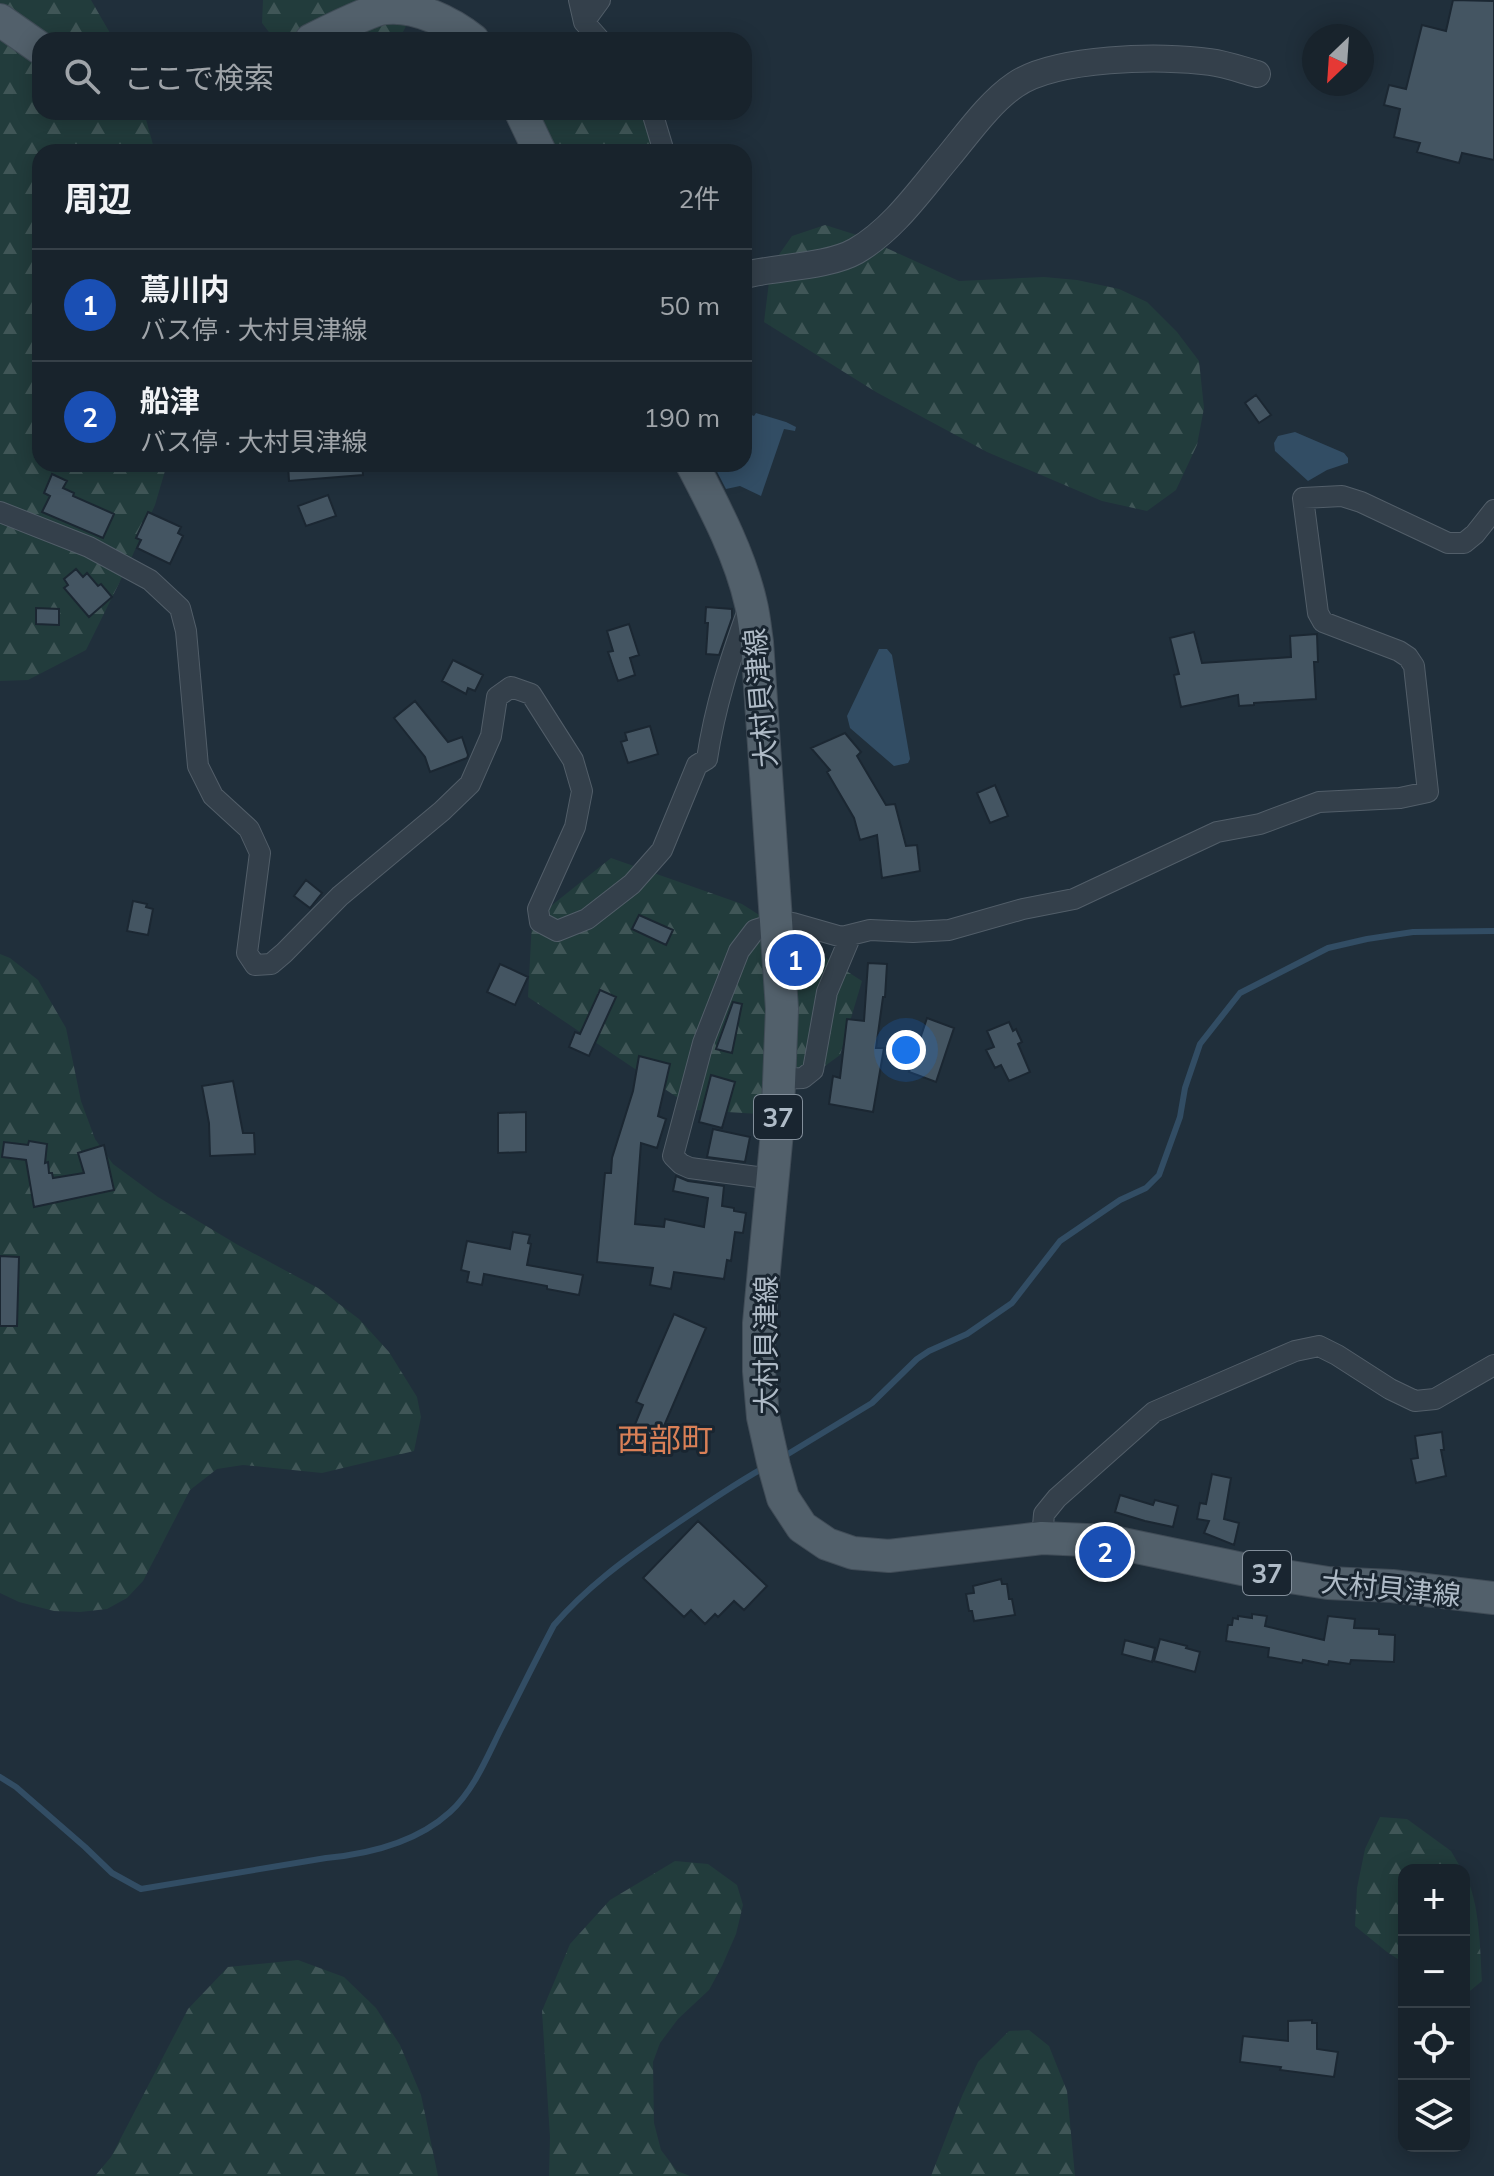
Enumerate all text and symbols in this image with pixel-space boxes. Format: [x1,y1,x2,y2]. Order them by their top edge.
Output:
north arrow [1302,24,1374,96]
search box [32,32,752,120]
icon: search [60,54,104,98]
text: ここで検索 [124,59,274,97]
text: 周辺 [64,177,132,220]
text: 2件 [678,182,720,215]
text: 蔦川内 [140,270,230,308]
text: 1 [82,289,98,322]
text: 50 m [659,289,720,322]
text: バス停 · 大村貝津線 [140,313,368,346]
text: 船津 [140,382,200,420]
text: 2 [82,401,98,434]
text: 190 m [644,401,720,434]
text: バス停 · 大村貝津線 [140,425,368,458]
street label: 大村貝津線 [736,627,784,769]
pin: 1 [769,930,821,990]
your location [886,1030,926,1070]
road number: 37 [754,1095,802,1139]
street label: 大村貝津線 [748,1275,783,1415]
district label: 西部町 [617,1419,713,1459]
pin: 2 [1079,1522,1131,1582]
road number: 37 [1243,1551,1291,1595]
street label: 大村貝津線 [1320,1563,1462,1613]
map controls [1398,1864,1470,2152]
button: + [1398,1864,1470,1936]
button: − [1398,1936,1470,2008]
button: locate [1398,2008,1470,2080]
button: layers [1398,2080,1470,2152]

